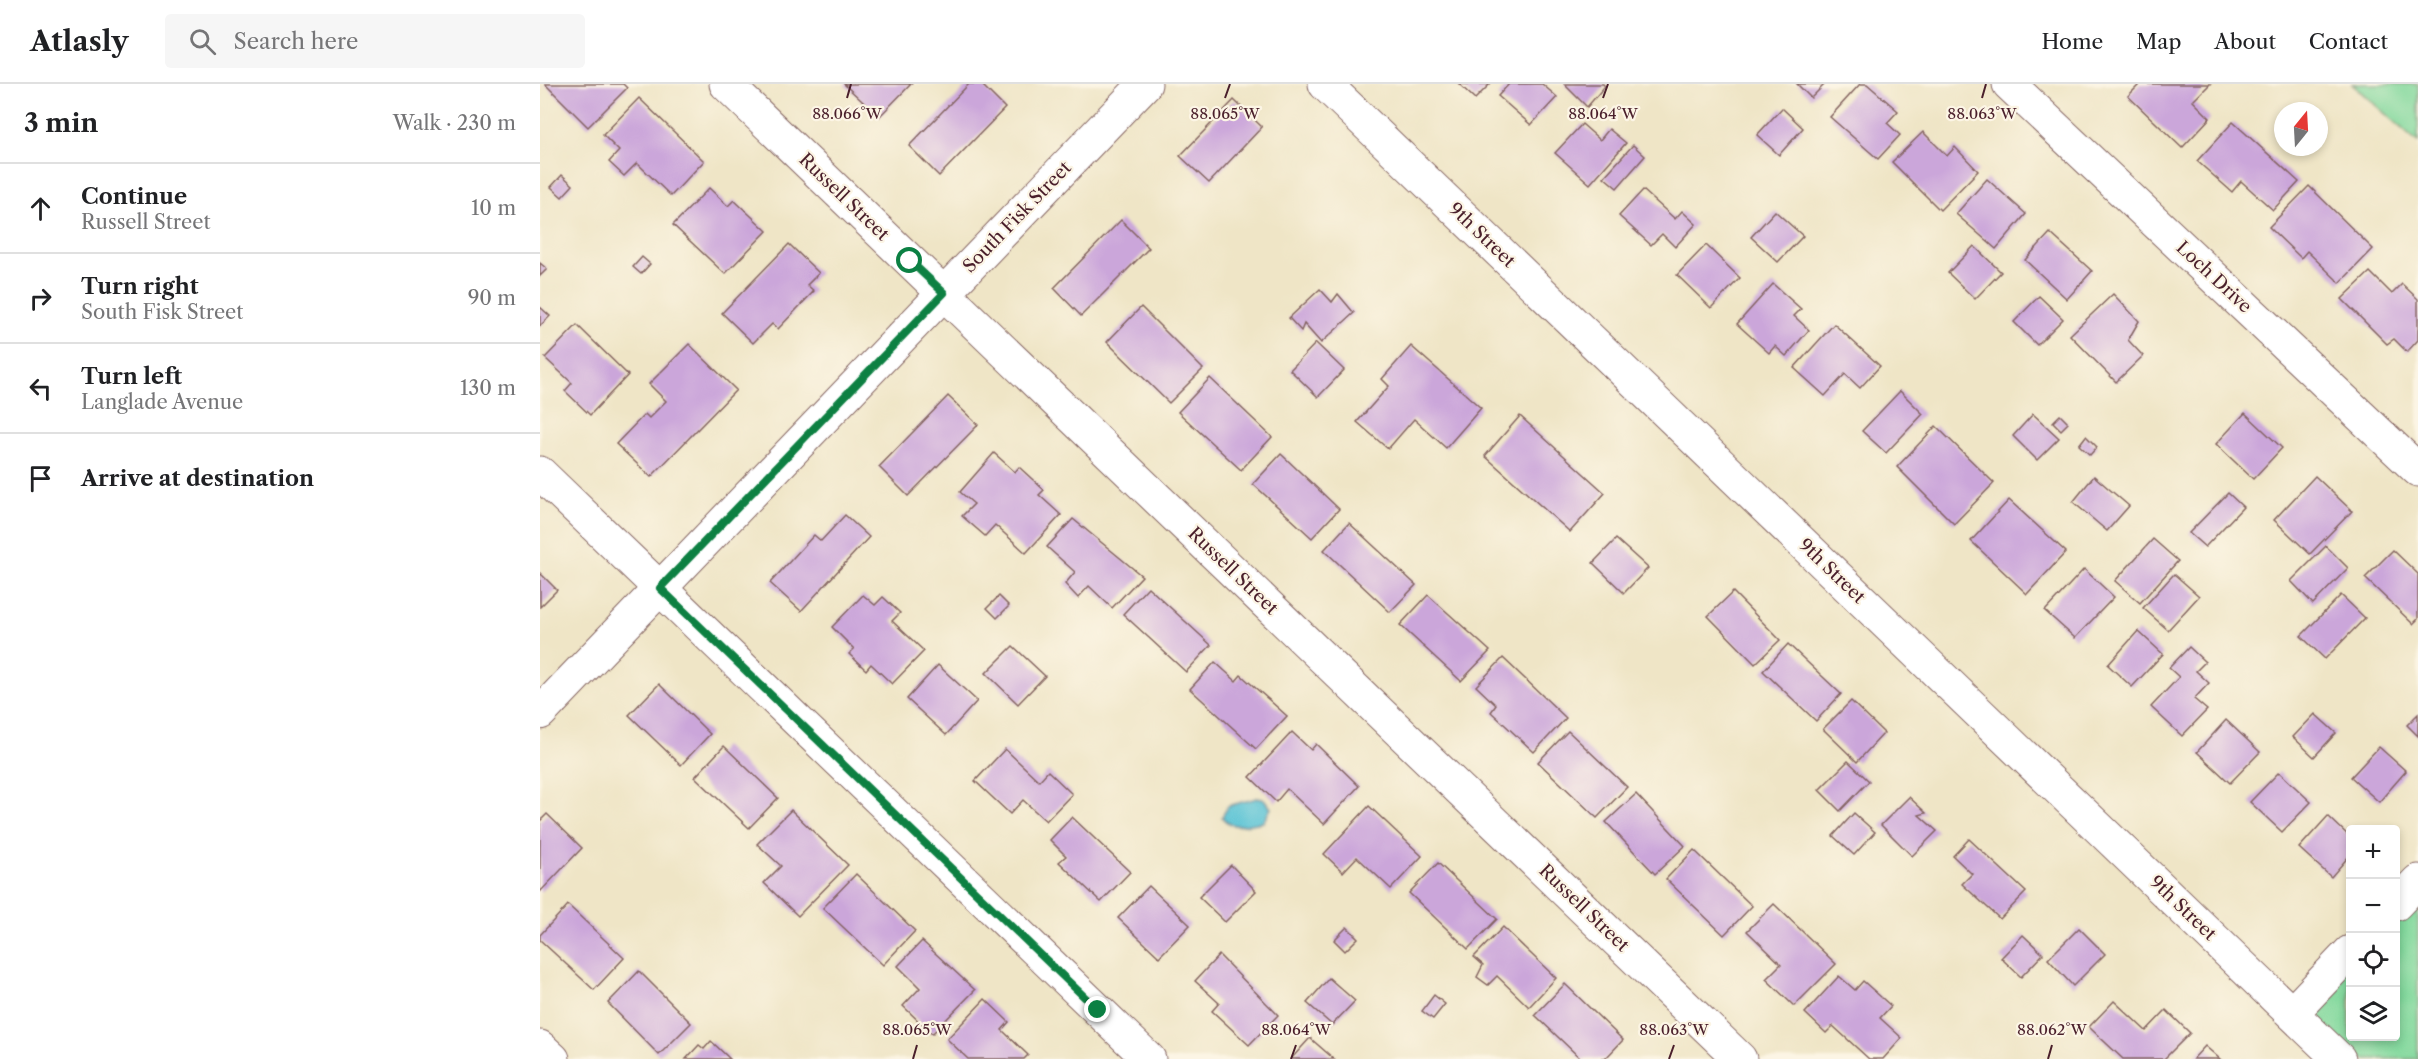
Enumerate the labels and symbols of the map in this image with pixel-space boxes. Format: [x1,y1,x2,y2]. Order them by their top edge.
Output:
north arrow [2274,102,2328,156]
text: 88.066°W [812,104,882,123]
text: 88.065°W [1190,104,1260,123]
text: 88.064°W [1568,104,1638,123]
text: 88.063°W [1947,104,2017,123]
street label: Russell Street [794,149,894,246]
street label: South Fisk Street [958,156,1076,277]
street label: 9th Street [1444,198,1520,273]
street label: Loch Drive [2172,237,2256,317]
route start [896,247,922,273]
street label: Russell Street [1183,523,1283,620]
street label: 9th Street [1794,534,1870,609]
street label: Russell Street [1534,860,1634,957]
street label: 9th Street [2145,871,2221,946]
route end [1084,996,1110,1022]
text: 88.065°W [882,1020,952,1039]
text: 88.064°W [1261,1020,1331,1039]
text: 88.063°W [1639,1020,1709,1039]
text: 88.062°W [2017,1020,2087,1039]

